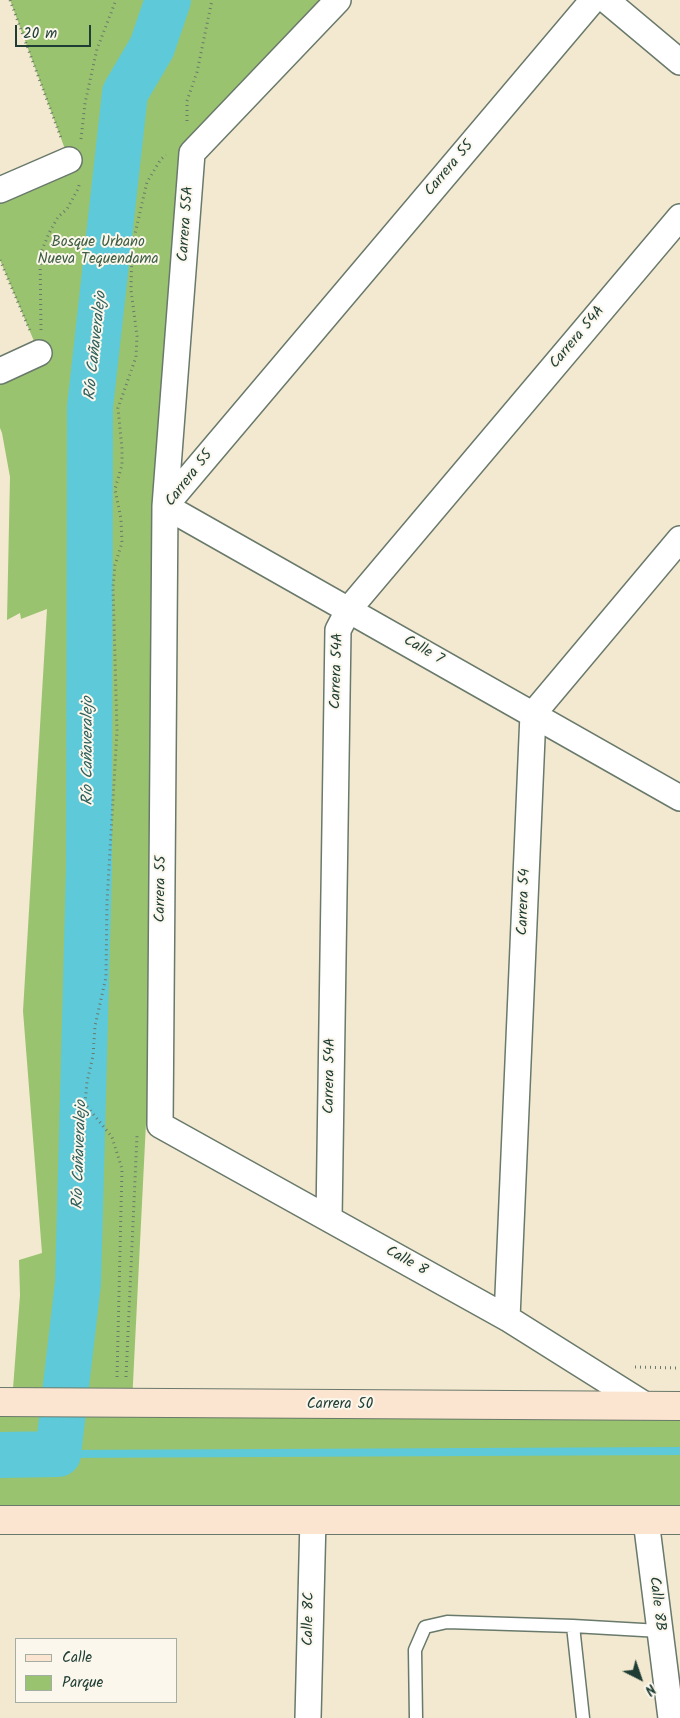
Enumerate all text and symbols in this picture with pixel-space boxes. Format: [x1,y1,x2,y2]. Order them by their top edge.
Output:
scale bar [18,15,94,47]
text: 20 m [23,22,57,46]
street label: Carrera 55 [422,138,478,200]
street label: Carrera 55A [175,185,199,263]
park label: Bosque Urbano Nueva Tequendama [38,234,158,269]
water label: Río Cañaveralejo [82,291,112,401]
street label: Carrera 54A [547,303,609,373]
street label: Carrera 55 [162,447,218,511]
street label: Calle 7 [400,632,446,670]
street label: Carrera 54A [328,633,348,709]
water label: Río Cañaveralejo [79,696,99,806]
street label: Carrera 55 [152,855,172,923]
street label: Carrera 54 [515,868,535,936]
street label: Carrera 54A [321,1038,341,1114]
water label: Río Cañaveralejo [70,1100,92,1210]
street label: Calle 8 [382,1243,430,1281]
street label: Carrera 50 [307,1396,373,1414]
street label: Calle 8B [644,1576,668,1632]
street label: Calle 8C [301,1592,319,1646]
legend [15,1638,178,1703]
text: Calle [62,1646,92,1670]
north arrow [615,1653,665,1703]
text: Parque [62,1671,103,1695]
text: N [639,1678,660,1701]

